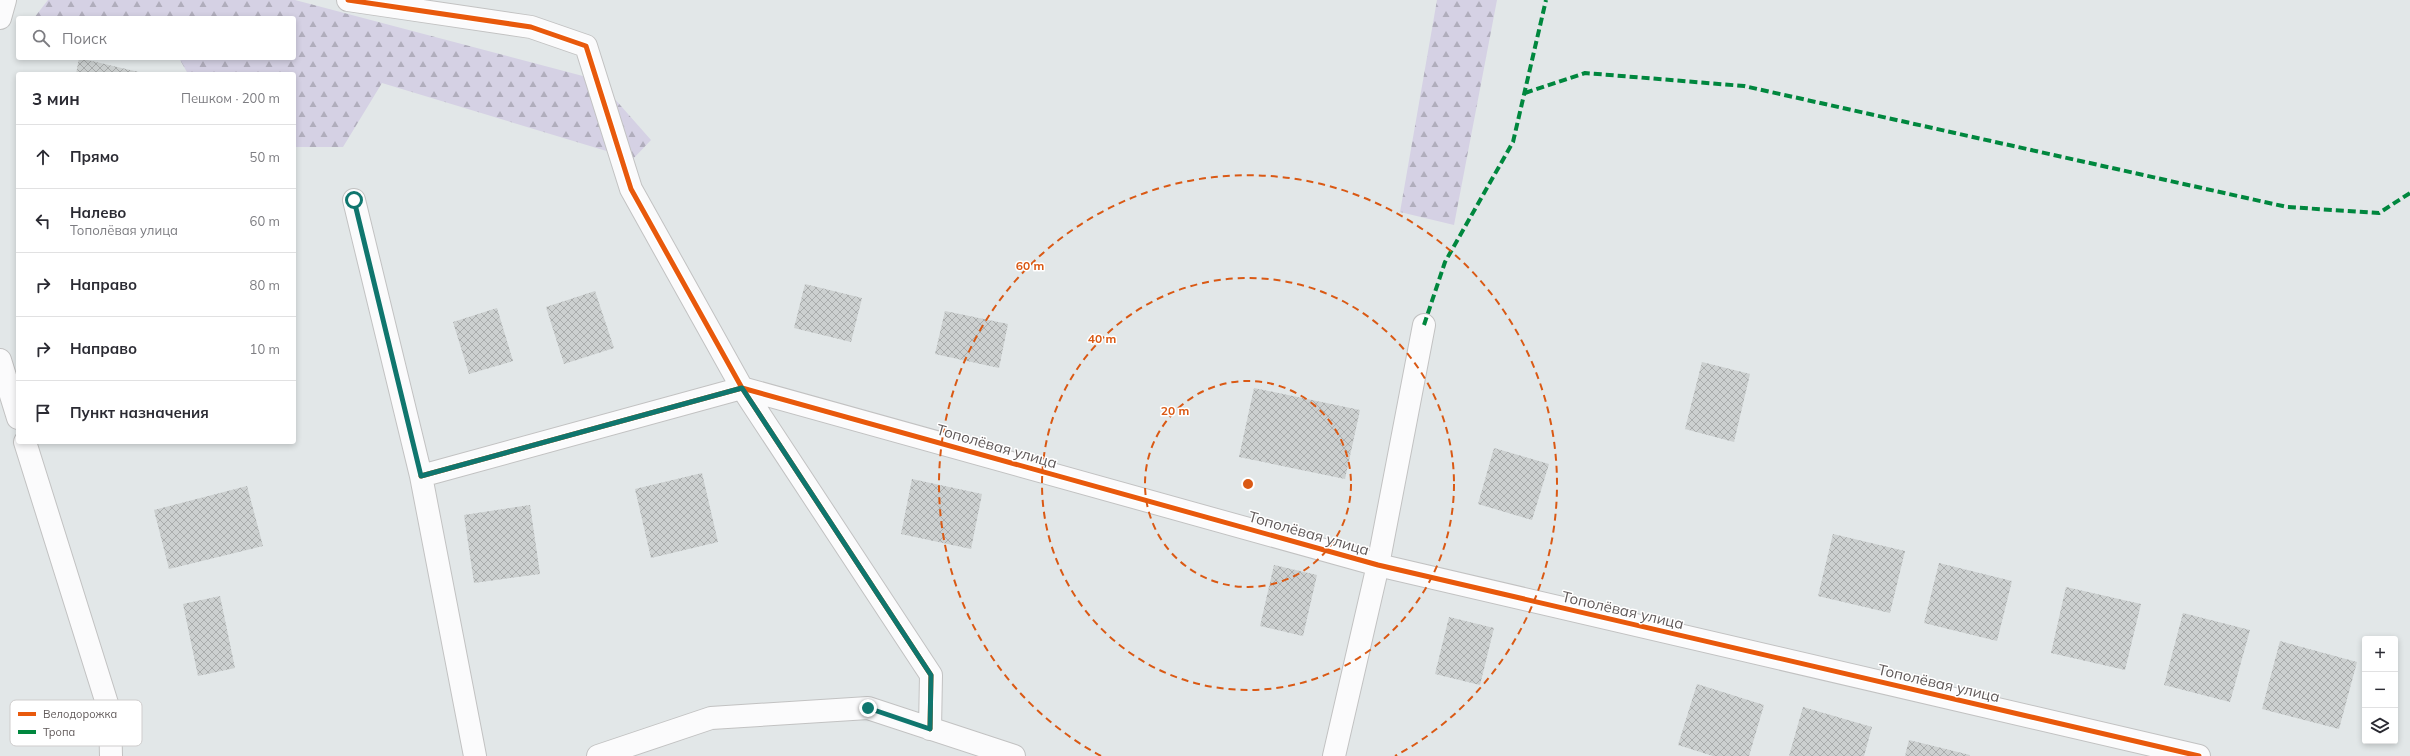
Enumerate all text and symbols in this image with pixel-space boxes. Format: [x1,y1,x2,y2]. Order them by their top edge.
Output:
search box [16,16,296,60]
icon: search [30,27,52,49]
text: Поиск [62,29,107,48]
text: 3 мин [32,88,80,109]
text: Пешком · 200 m [181,90,280,106]
icon: ahead [32,146,54,168]
text: Прямо [70,147,119,166]
text: 50 m [250,149,280,165]
route start [345,191,363,209]
text: Налево [70,203,126,222]
icon: left [32,210,54,232]
text: 60 m [250,213,280,229]
text: Тополёвая улица [70,222,178,238]
text: 60 m [1016,258,1044,273]
icon: right [32,274,54,296]
text: Направо [70,275,137,294]
text: 80 m [250,277,280,293]
text: 40 m [1088,331,1116,346]
icon: right [32,338,54,360]
text: Направо [70,339,137,358]
text: 10 m [250,341,280,357]
icon: arrive [32,402,54,424]
text: Пункт назначения [70,403,209,422]
text: 20 m [1161,403,1189,418]
street label: Тополёвая улица [934,420,1060,472]
centre of rings [1241,477,1255,491]
street label: Тополёвая улица [1246,507,1372,559]
street label: Тополёвая улица [1560,587,1686,633]
map controls [2362,636,2398,744]
button: + [2362,636,2398,672]
street label: Тополёвая улица [1876,660,2002,706]
button: − [2362,672,2398,708]
route end [859,699,877,717]
legend [10,700,142,746]
text: Велодорожка [43,707,117,721]
button: layers [2362,708,2398,744]
text: Тропа [43,725,75,739]

